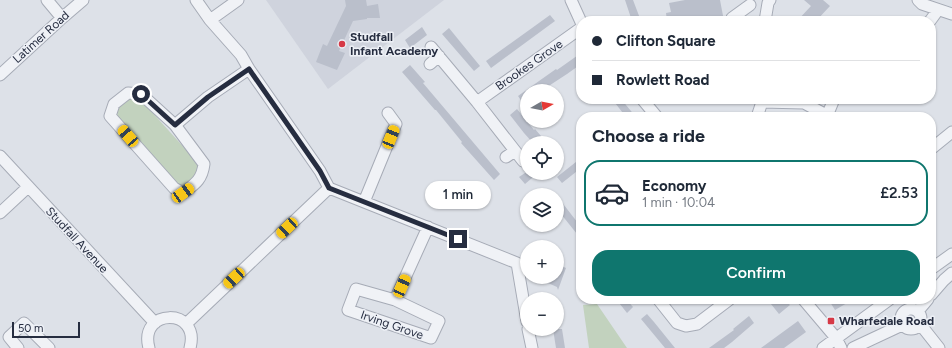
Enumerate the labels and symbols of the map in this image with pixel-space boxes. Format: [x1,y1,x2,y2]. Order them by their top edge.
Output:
street label: Latimer Road [10,8,72,66]
place label: Studfall Infant Academy [350,30,438,58]
street label: Brookes Grove [493,36,566,93]
marker: Studfall Infant Academy [337,39,347,49]
north arrow [520,84,564,128]
route start [132,85,150,103]
car [116,123,140,149]
car [381,124,401,150]
car [170,181,196,205]
callout: 1 min [425,181,491,209]
street label: Studfall Avenue [43,204,111,276]
car [274,215,300,241]
route end [449,230,467,248]
car [221,265,247,291]
car [392,273,412,299]
street label: Irving Grove [359,308,426,342]
place label: Wharfedale Road [839,314,934,328]
marker: Wharfedale Road [826,316,836,326]
scale bar [12,320,80,339]

